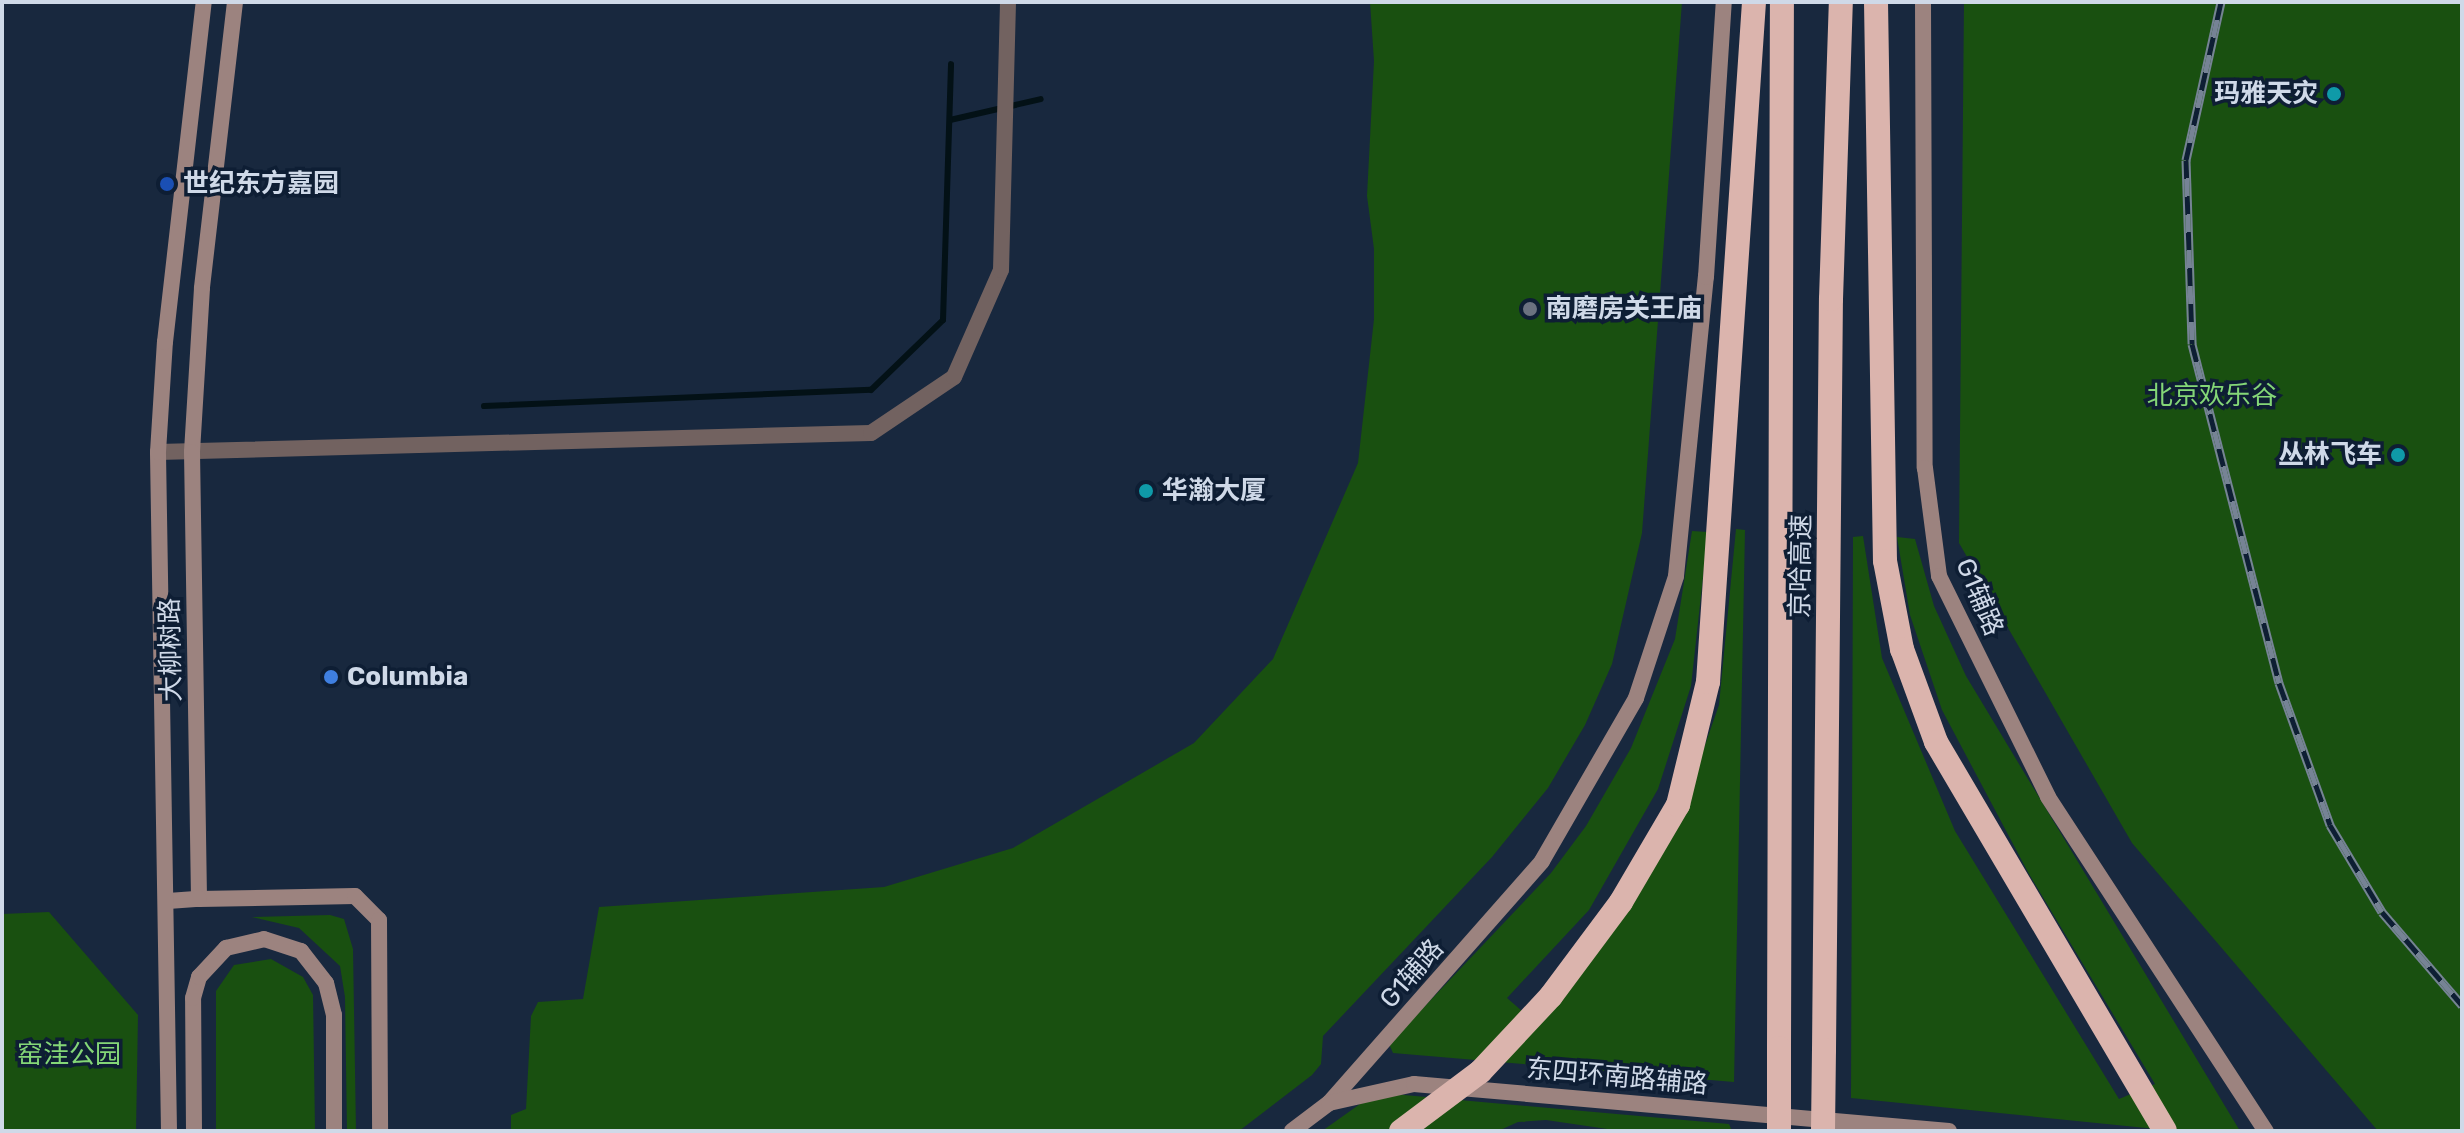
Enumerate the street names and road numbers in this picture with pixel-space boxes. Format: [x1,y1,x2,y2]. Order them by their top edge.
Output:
street label: 京哈高速 [1784,514,1818,618]
street label: G1辅路 [1949,554,2009,640]
street label: 大柳树路 [154,598,188,702]
street label: G1辅路 [1374,933,1450,1015]
street label: 东四环南路辅路 [1525,1054,1709,1100]

